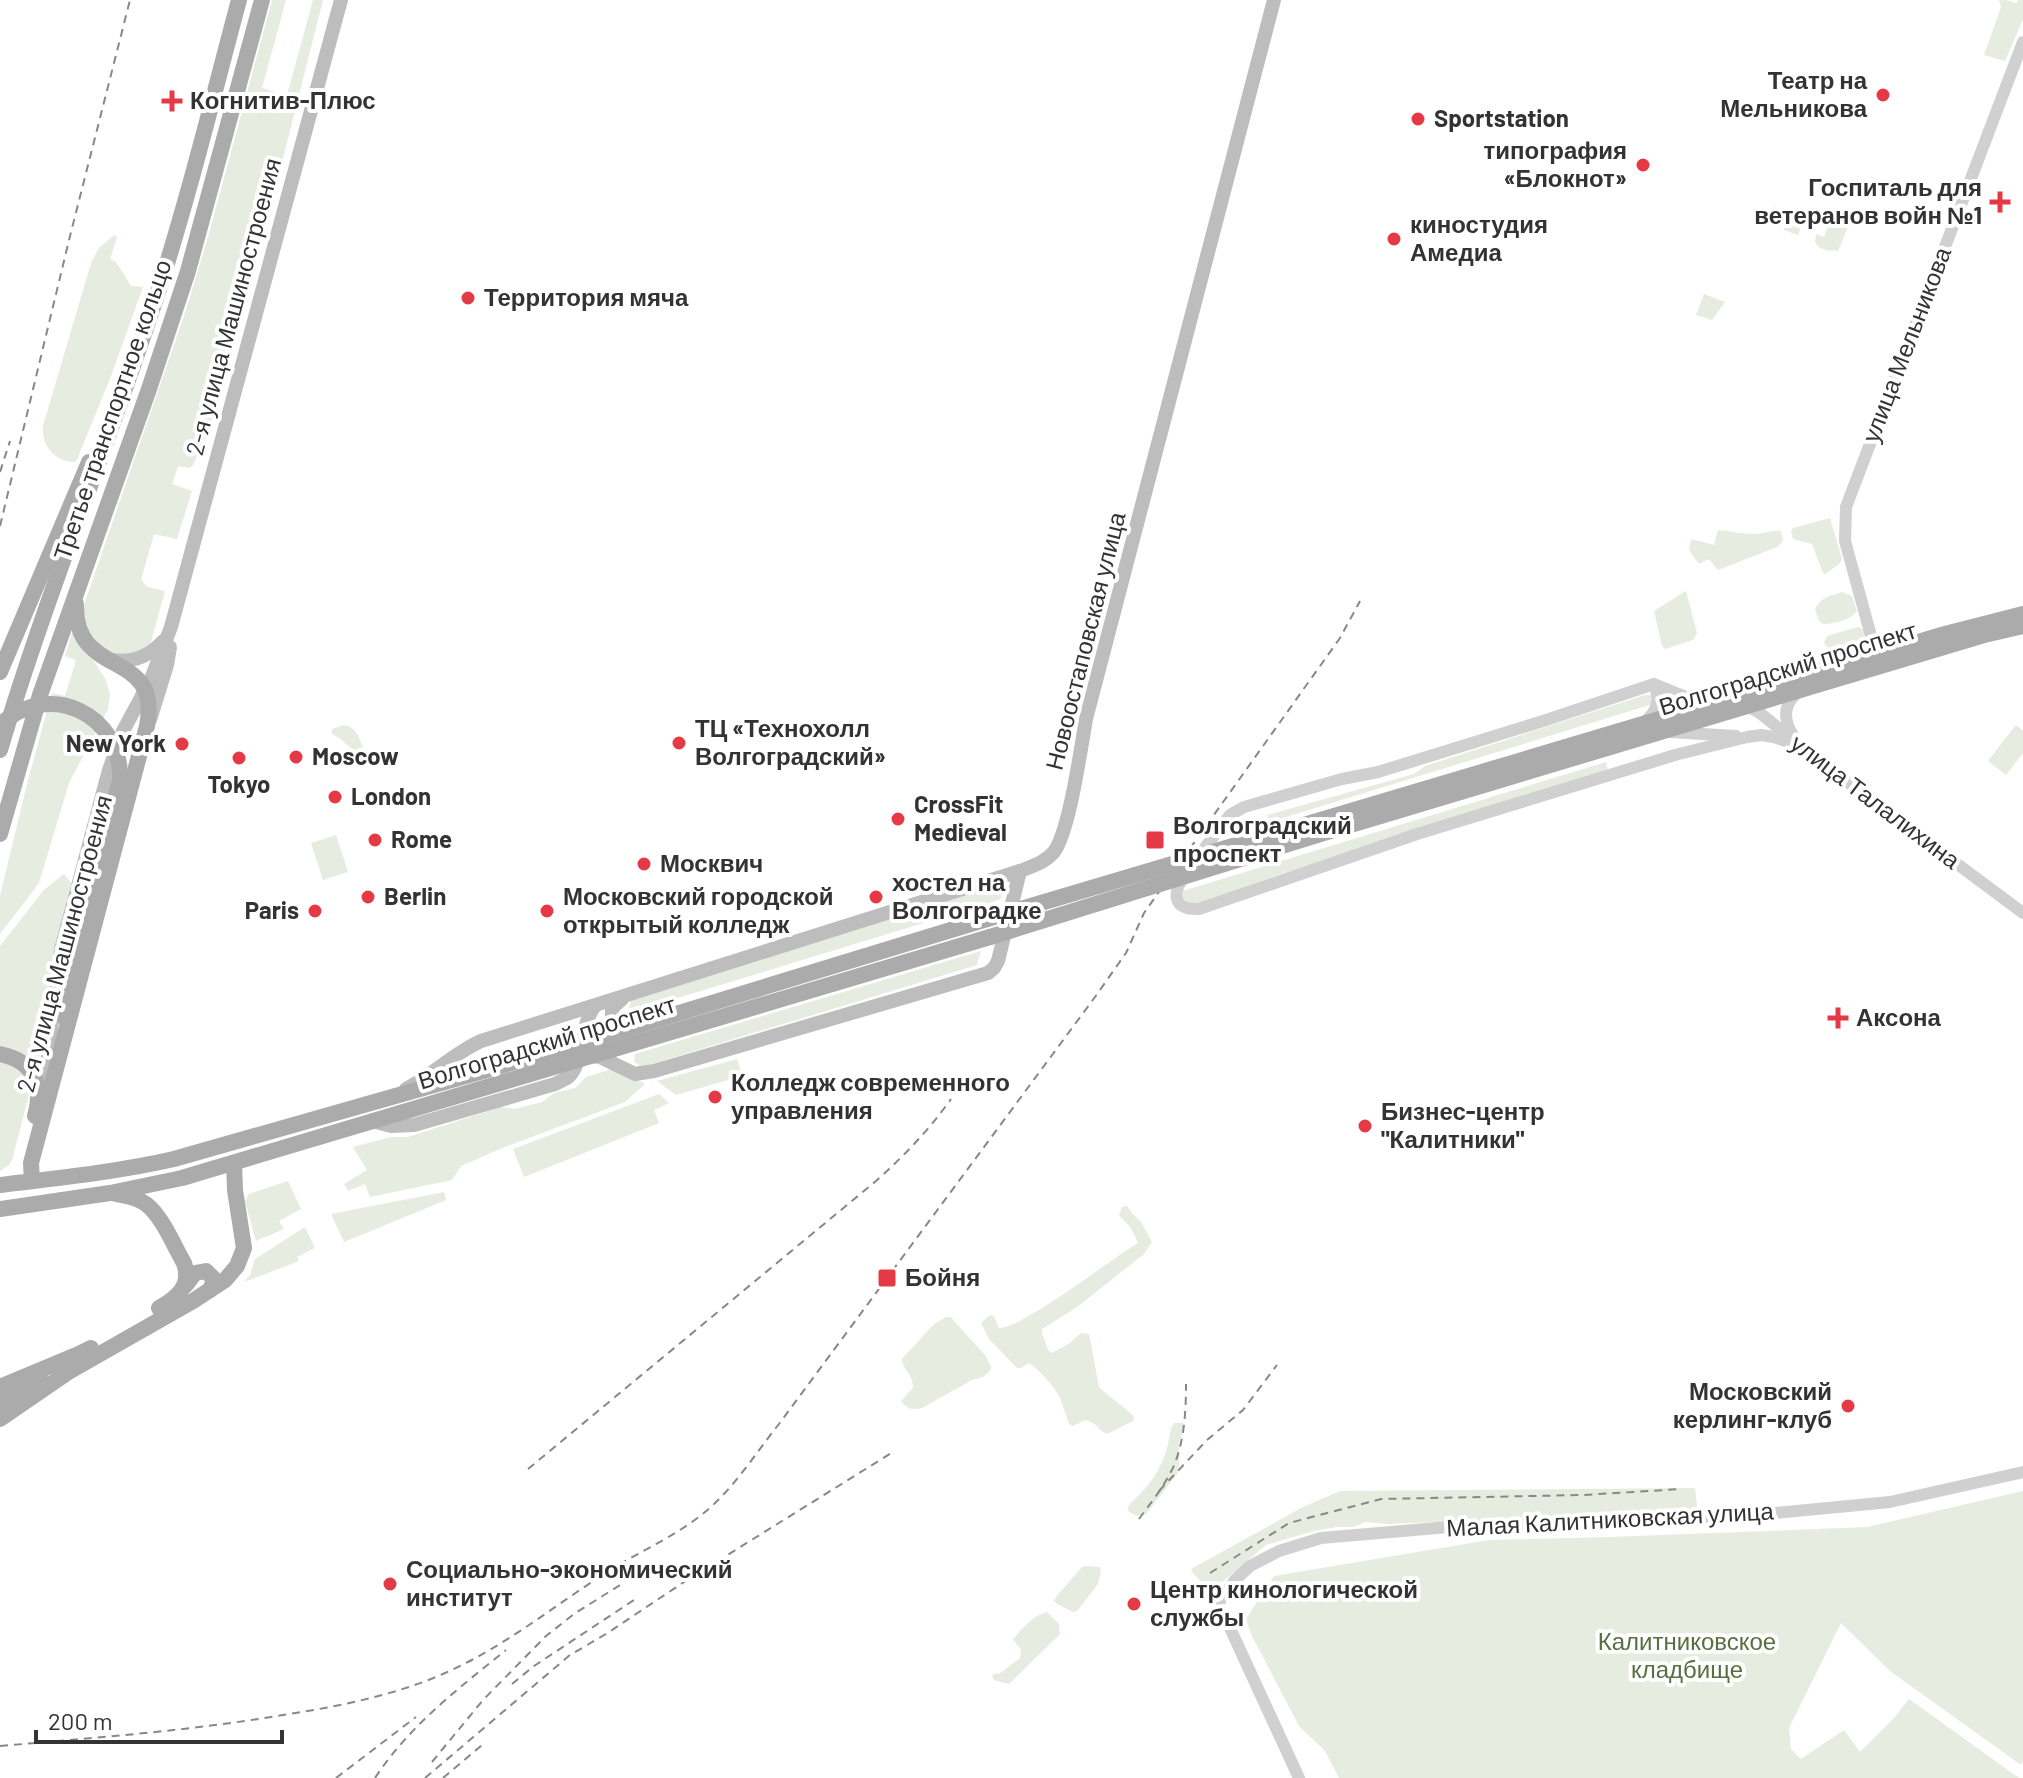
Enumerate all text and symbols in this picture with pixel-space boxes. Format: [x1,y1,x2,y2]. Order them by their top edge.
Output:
place label: Театр на Мельникова [1720,65,1868,122]
place label: Когнитив-Плюс [190,85,376,114]
marker: Театр на Мельникова [1874,86,1892,104]
marker: Когнитив-Плюс [161,90,183,112]
place label: Sportstation [1434,103,1569,132]
marker: Sportstation [1409,110,1427,128]
place label: типография «Блокнот» [1484,135,1627,192]
street label: 2-я улица Машиностроения [179,155,286,458]
marker: типография «Блокнот» [1634,156,1652,174]
place label: Госпиталь для ветеранов войн №1 [1754,172,1982,229]
marker: Госпиталь для ветеранов войн №1 [1989,191,2011,213]
place label: киностудия Амедиа [1410,209,1548,266]
marker: киностудия Амедиа [1385,230,1403,248]
street label: улица Мельникова [1855,242,1956,446]
street label: Третье транспортное кольцо [46,256,177,563]
place label: Территория мяча [484,282,689,311]
marker: Территория мяча [459,289,477,307]
street label: Новоостаповская улица [1038,508,1131,773]
street label: Волгоградский проспект [1655,615,1920,721]
place label: ТЦ «Технохолл Волгоградский» [695,713,886,770]
place label: New York [66,728,166,757]
street label: улица Талалихина [1786,728,1967,874]
marker: ТЦ «Технохолл Волгоградский» [670,734,688,752]
marker: New York [173,735,191,753]
place label: Moscow [312,741,399,770]
marker: Moscow [287,748,305,766]
marker: Tokyo [230,749,248,767]
place label: Tokyo [208,769,270,798]
place label: London [351,781,431,810]
marker: London [326,788,344,806]
place label: CrossFit Medieval [914,789,1007,846]
street label: 2-я улица Машиностроения [10,792,117,1095]
marker: CrossFit Medieval [889,810,907,828]
place label: Волгоградский проспект [1173,810,1352,867]
place label: Rome [391,824,452,853]
marker: Волгоградский проспект [1144,829,1166,851]
marker: Rome [366,831,384,849]
place label: Москвич [660,848,763,877]
marker: Москвич [635,855,653,873]
place label: хостел на Волгоградке [892,867,1042,924]
place label: Berlin [384,881,446,910]
place label: Московский городской открытый колледж [563,881,834,938]
marker: Berlin [359,888,377,906]
marker: хостел на Волгоградке [867,888,885,906]
place label: Paris [245,895,299,924]
marker: Paris [306,902,324,920]
marker: Московский городской открытый колледж [538,902,556,920]
street label: Волгоградский проспект [414,989,679,1095]
place label: Аксона [1856,1002,1942,1031]
marker: Аксона [1827,1007,1849,1029]
place label: Колледж современного управления [731,1067,1010,1124]
marker: Колледж современного управления [706,1088,724,1106]
place label: Бизнес-центр "Калитники" [1381,1096,1545,1153]
marker: Бизнес-центр "Калитники" [1356,1117,1374,1135]
place label: Бойня [905,1262,980,1291]
marker: Бойня [876,1267,898,1289]
place label: Московский керлинг-клуб [1673,1376,1832,1433]
marker: Московский керлинг-клуб [1839,1397,1857,1415]
street label: Малая Калитниковская улица [1445,1495,1775,1542]
place label: Социально-экономический институт [406,1554,733,1611]
place label: Центр кинологической службы [1150,1574,1418,1631]
marker: Социально-экономический институт [381,1575,399,1593]
marker: Центр кинологической службы [1125,1595,1143,1613]
park label: Калитниковское кладбище [1598,1626,1776,1683]
scale bar [36,1694,282,1744]
text: 200 m [48,1706,113,1735]

